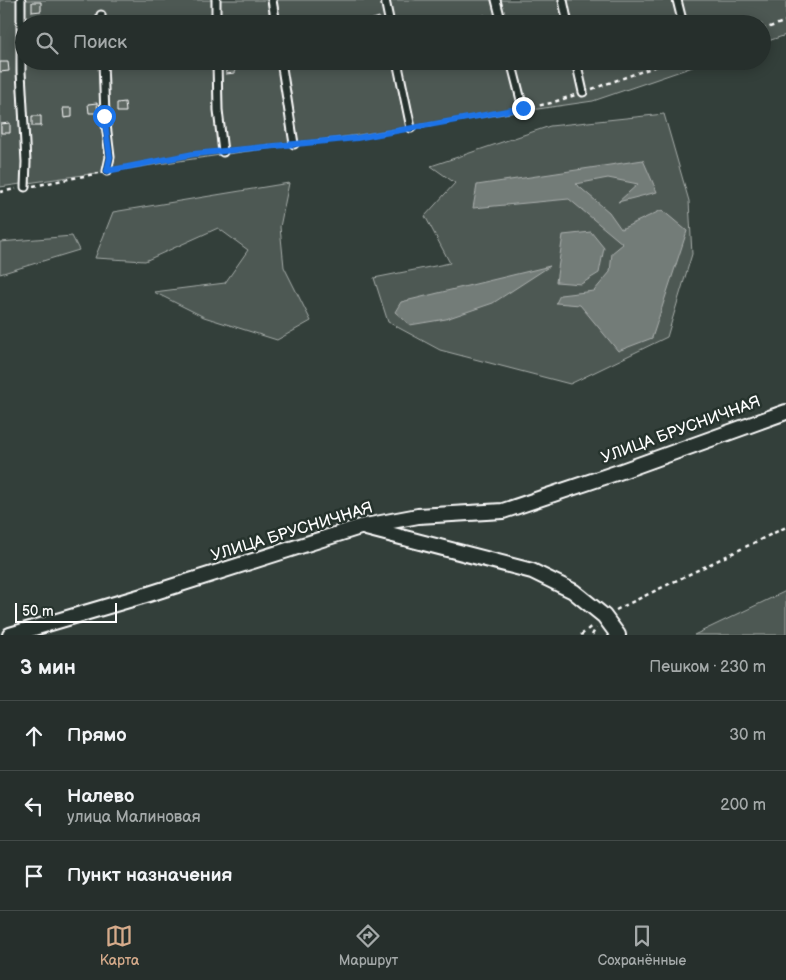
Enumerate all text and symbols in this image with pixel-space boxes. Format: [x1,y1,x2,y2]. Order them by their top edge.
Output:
search box [15,15,771,70]
icon: search [33,29,61,57]
text: Поиск [73,31,127,54]
route end [512,97,535,120]
route start [93,105,116,128]
street label: УЛИЦА БРУСНИЧНАЯ [599,392,763,468]
street label: УЛИЦА БРУСНИЧНАЯ [209,498,375,566]
scale bar [15,600,118,623]
text: 50 m [22,603,54,620]
text: 3 мин [20,655,76,680]
text: Пешком · 230 m [649,658,766,677]
icon: ahead [20,722,48,750]
text: Прямо [67,724,127,747]
text: 30 m [729,726,766,745]
text: Налево [67,785,134,808]
icon: left [20,792,48,820]
text: 200 m [720,796,766,815]
text: улица Малиновая [67,808,201,827]
icon: arrive [20,862,48,890]
text: Пункт назначения [67,864,232,887]
tab: Карта [100,922,139,969]
tab: Маршрут [339,922,398,969]
tab: Сохранённые [598,922,686,969]

